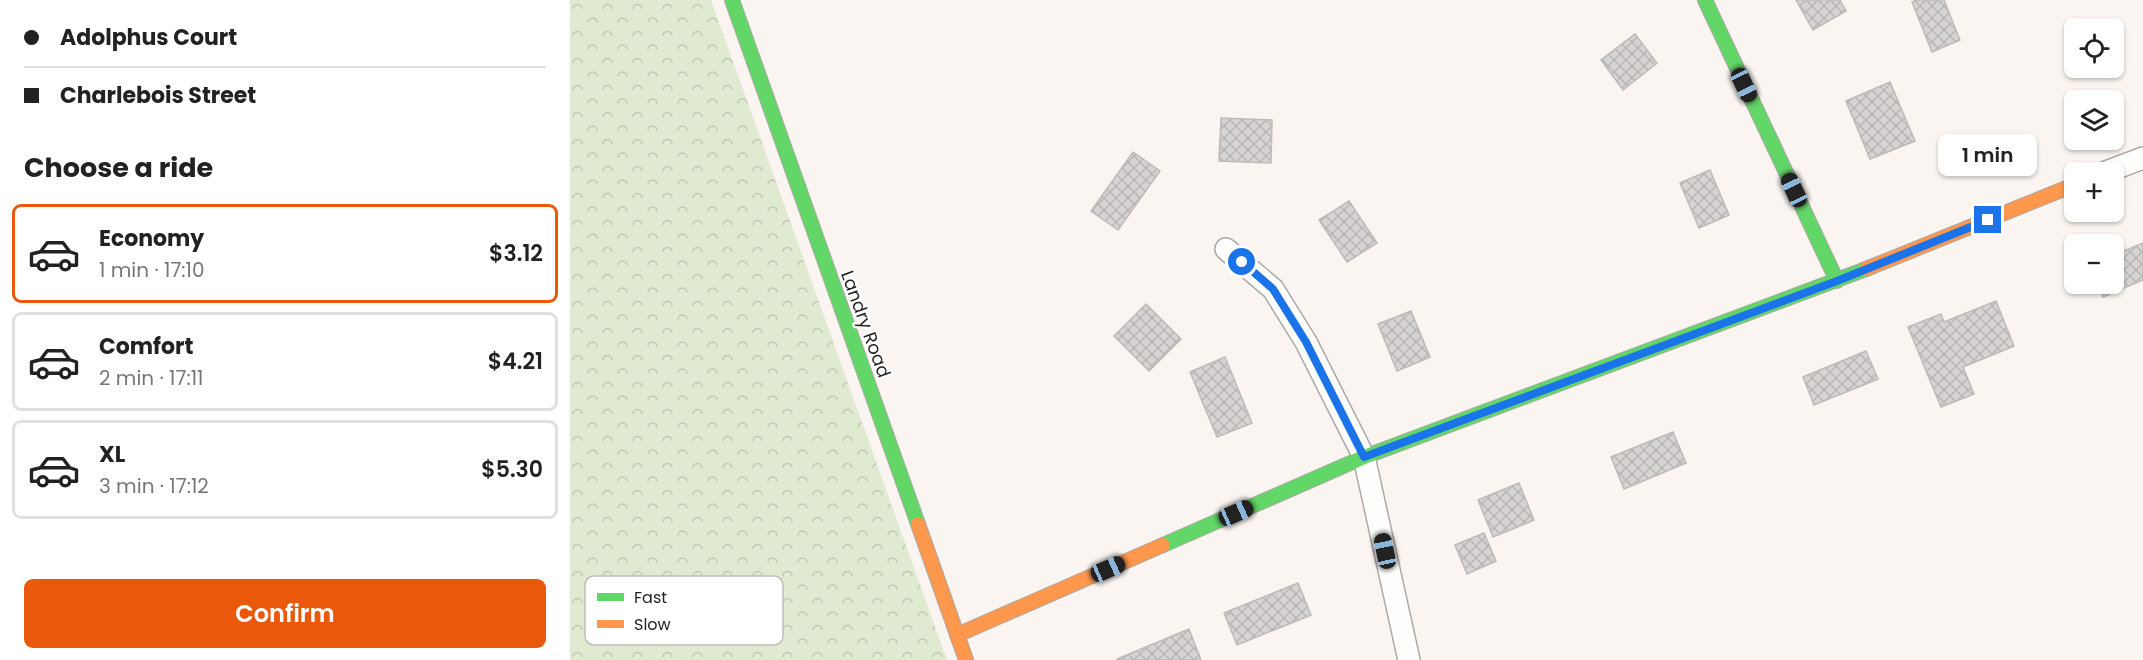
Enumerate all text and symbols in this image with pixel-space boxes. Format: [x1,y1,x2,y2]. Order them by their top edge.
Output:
map controls [2064,18,2124,294]
button: locate [2064,18,2124,78]
text: Adolphus Court [60,22,237,53]
car [1728,65,1760,105]
text: Charlebois Street [60,80,256,111]
button: layers [2064,90,2124,150]
callout: 1 min [1938,133,2038,175]
text: 1 min [1962,141,2013,169]
text: Choose a ride [24,149,213,186]
button: + [2064,162,2124,222]
car [1778,170,1810,210]
route end [1974,206,2001,233]
text: Economy [99,223,204,254]
icon: car [27,227,81,281]
button: − [2064,234,2124,294]
text: $3.12 [489,238,543,269]
route start [1228,248,1255,275]
text: 1 min · 17:10 [99,256,205,284]
street label: Landry Road [835,267,897,381]
text: Comfort [99,331,193,362]
icon: car [27,335,81,389]
text: $4.21 [488,346,543,377]
text: 2 min · 17:11 [99,364,203,392]
text: XL [99,439,125,470]
icon: car [27,443,81,497]
text: $5.30 [481,454,543,485]
text: 3 min · 17:12 [99,472,209,500]
car [1216,497,1256,529]
car [1372,532,1398,570]
car [1088,553,1128,585]
legend [585,576,783,645]
button: Confirm [24,579,546,648]
text: Fast [634,586,667,609]
text: Slow [634,613,671,636]

